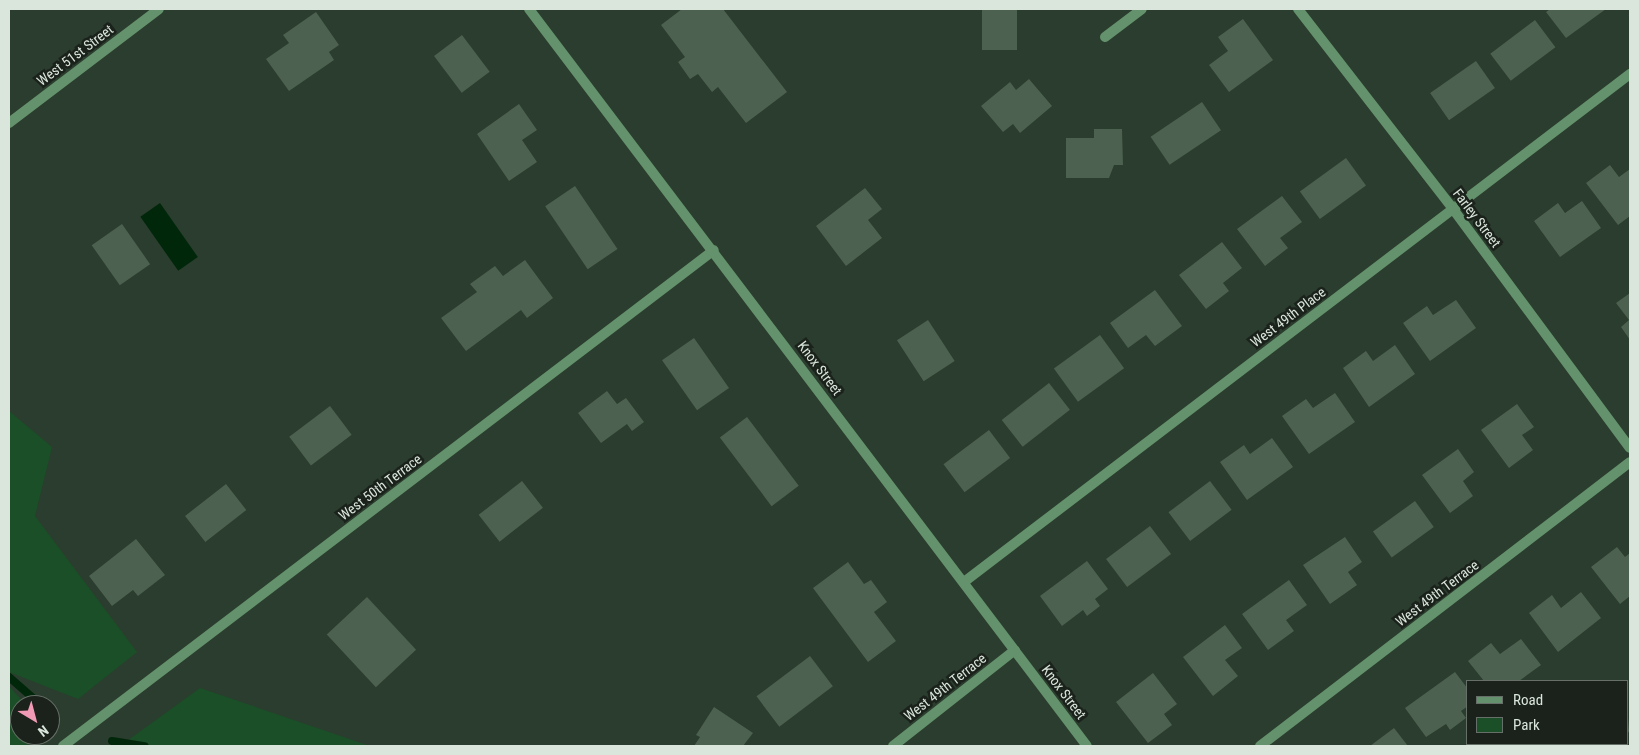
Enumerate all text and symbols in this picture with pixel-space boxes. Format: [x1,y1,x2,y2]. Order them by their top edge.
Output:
street label: West 51st Street [34,21,116,89]
street label: Farley Street [1450,185,1504,251]
street label: West 49th Place [1247,283,1329,351]
street label: Knox Street [794,338,846,398]
street label: West 50th Terrace [335,450,425,524]
street label: West 49th Terrace [1392,556,1482,630]
street label: West 49th Terrace [900,650,990,724]
street label: Knox Street [1038,662,1090,722]
legend [1466,680,1629,745]
text: Road [1513,691,1543,709]
north arrow [10,695,60,745]
text: Park [1513,716,1540,734]
text: N [35,722,52,740]

